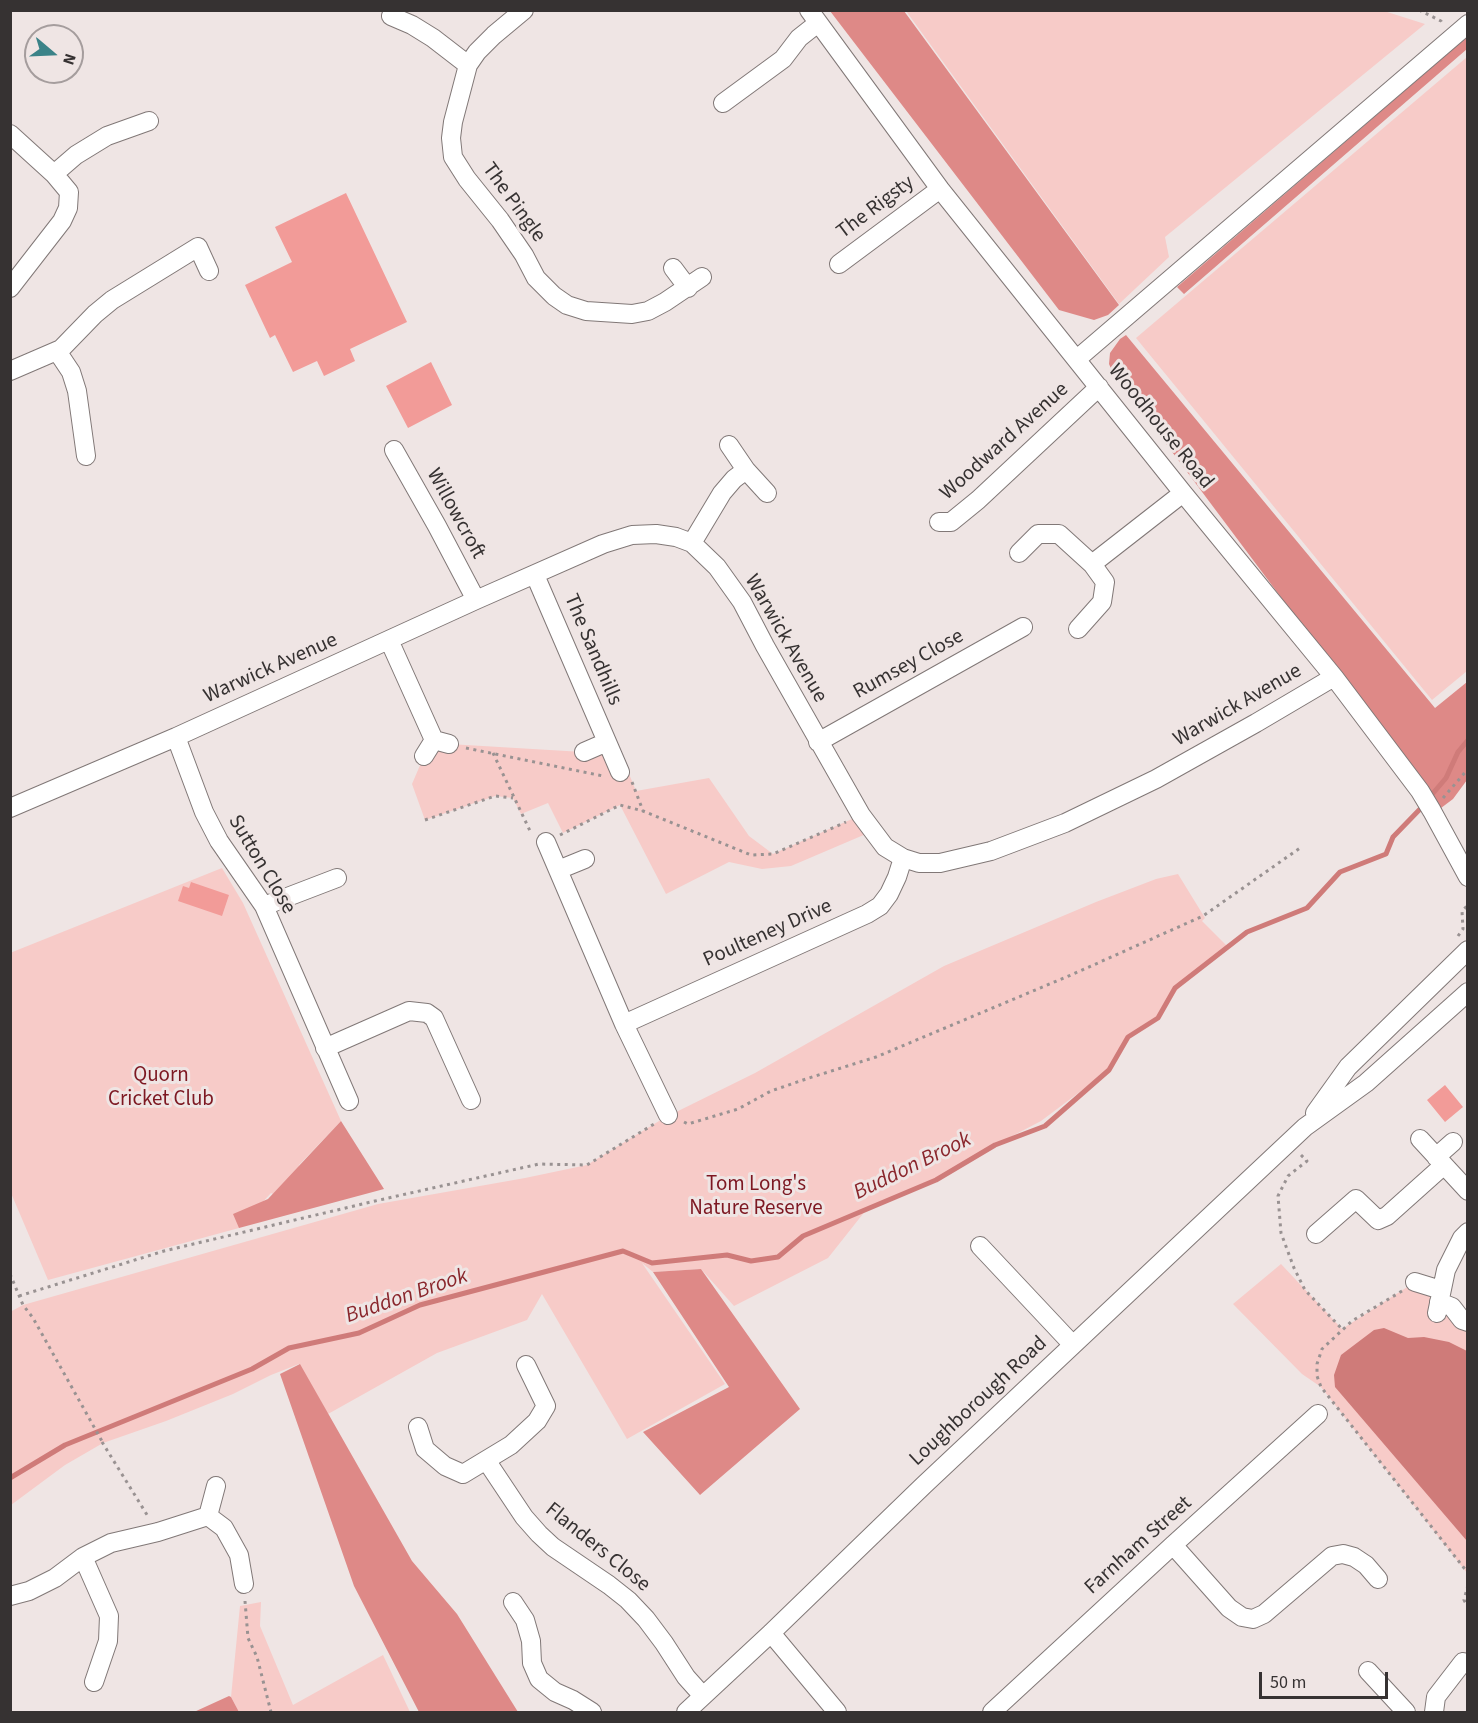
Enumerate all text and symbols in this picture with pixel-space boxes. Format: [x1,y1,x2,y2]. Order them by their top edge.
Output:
north arrow [24,24,84,84]
text: N [57,51,81,68]
street label: The Pingle [476,158,550,248]
street label: The Rigsty [832,171,920,245]
street label: Woodhouse Road [1102,359,1218,495]
street label: Woodward Avenue [936,378,1074,506]
street label: Willowcroft [420,465,490,563]
street label: Warwick Avenue [738,571,832,707]
street label: The Sandhills [557,591,627,709]
street label: Rumsey Close [850,624,968,706]
street label: Warwick Avenue [200,628,342,710]
street label: Warwick Avenue [1170,659,1306,753]
street label: Sutton Close [222,811,300,919]
street label: Poulteney Drive [700,894,836,974]
park label: Quorn Cricket Club [108,1063,214,1113]
water label: Buddon Brook [850,1127,976,1207]
park label: Tom Long's Nature Reserve [689,1172,823,1222]
water label: Buddon Brook [342,1264,472,1330]
street label: Loughborough Road [905,1332,1053,1472]
street label: Farnham Street [1080,1491,1198,1601]
street label: Flanders Close [539,1498,655,1598]
scale bar [1262,1660,1391,1698]
text: 50 m [1270,1670,1306,1695]

